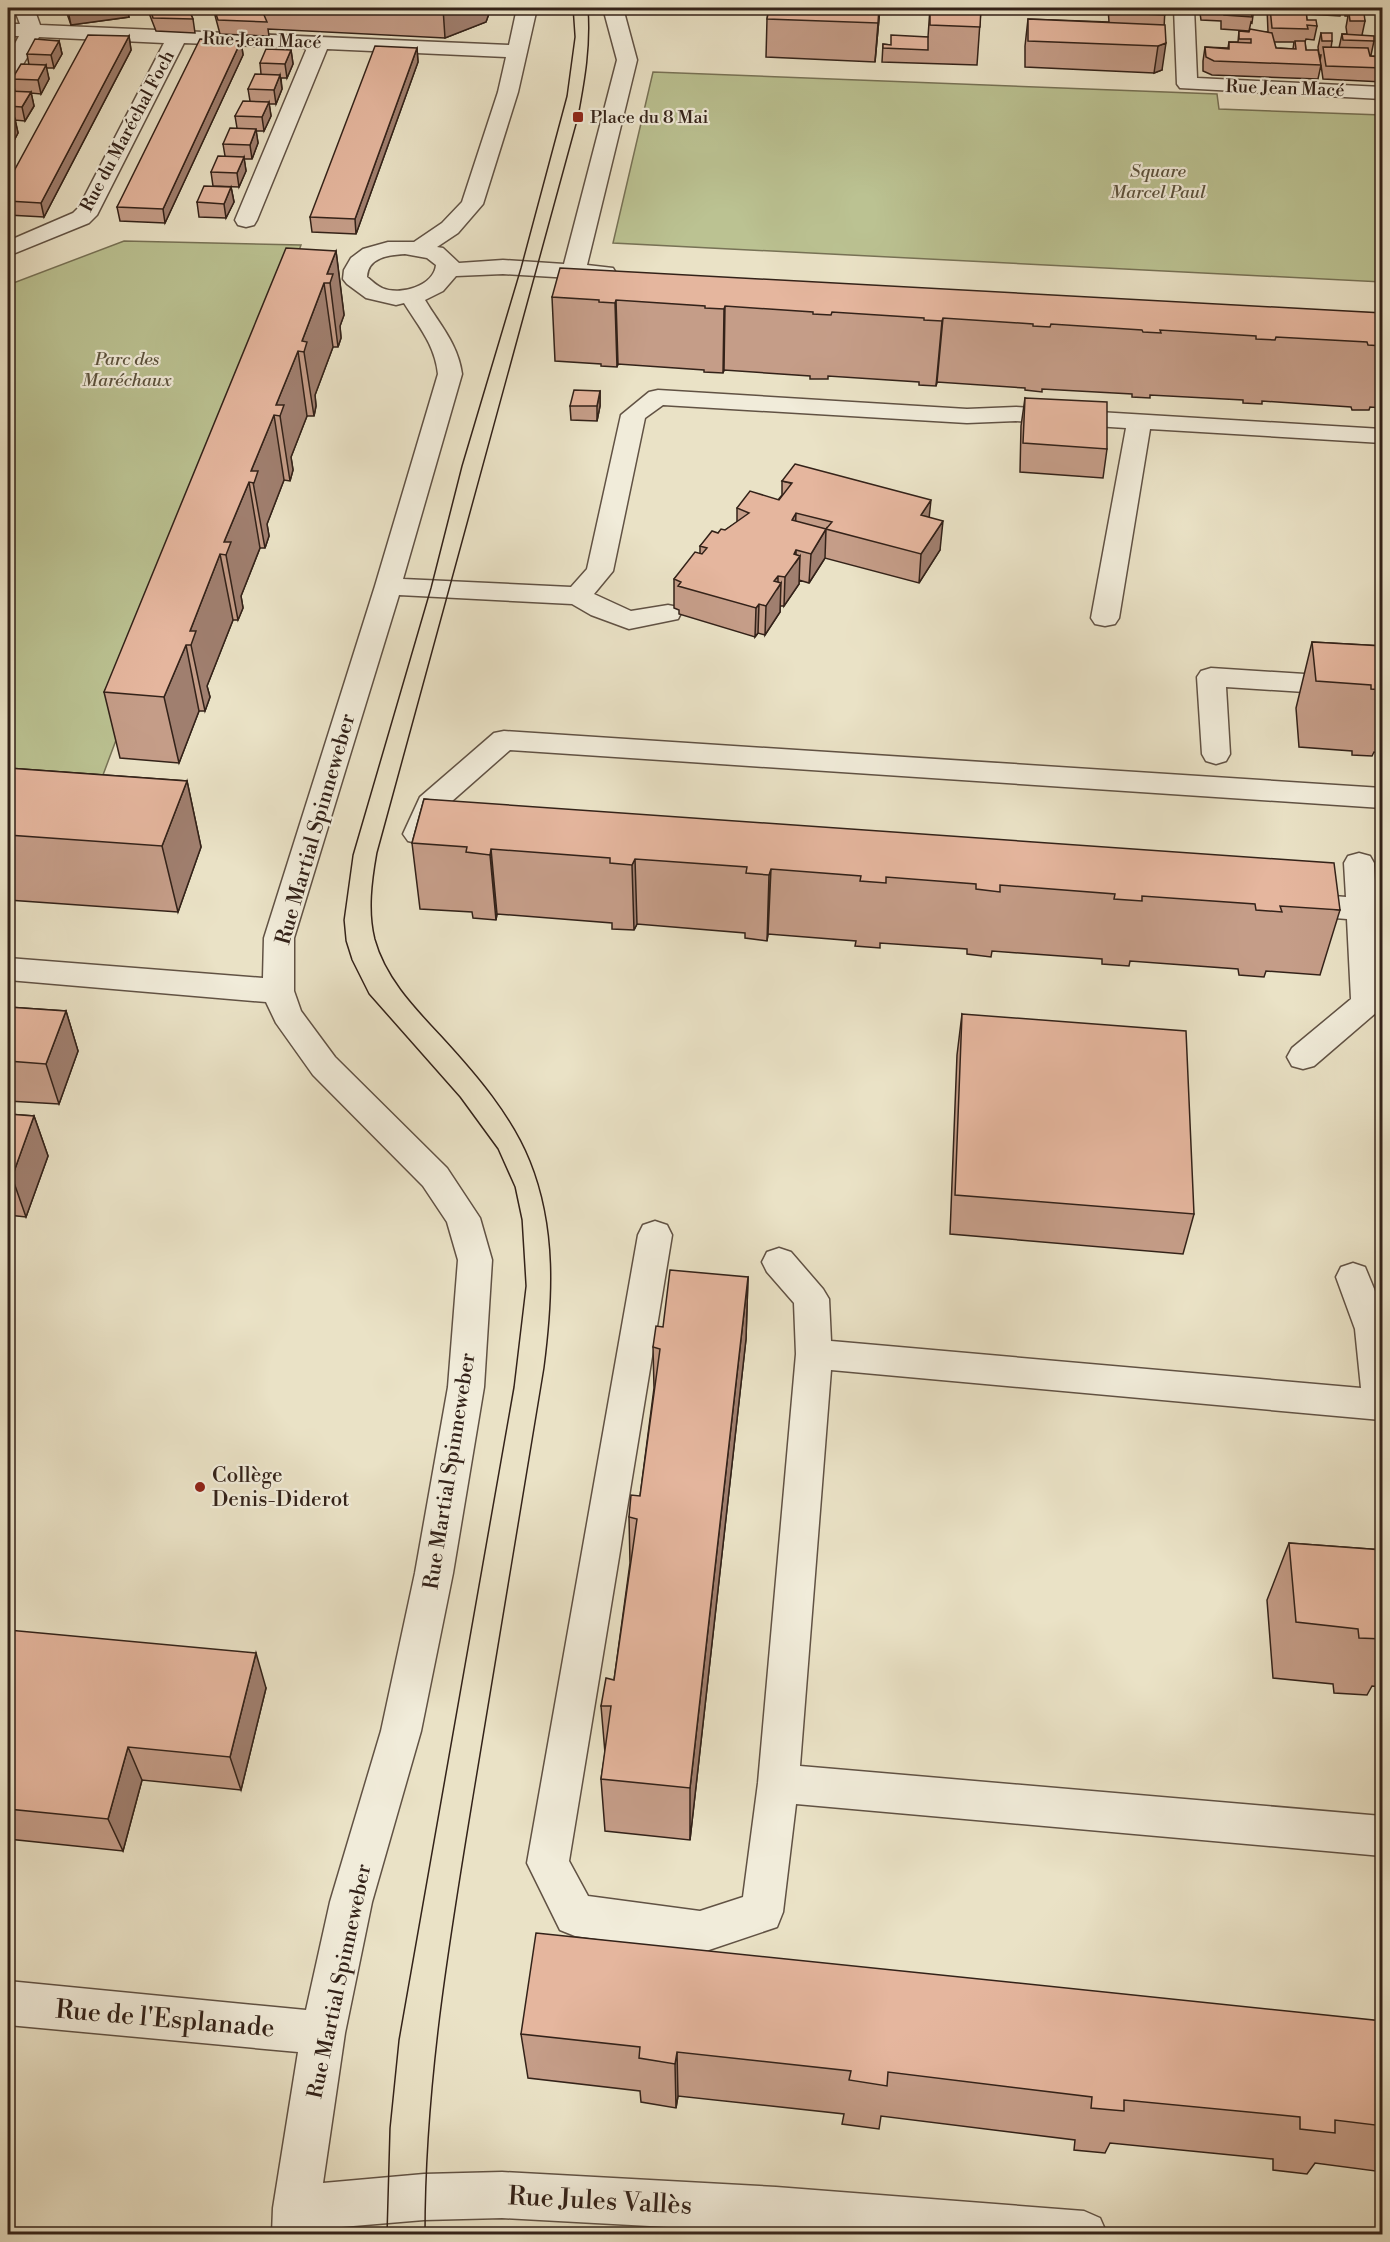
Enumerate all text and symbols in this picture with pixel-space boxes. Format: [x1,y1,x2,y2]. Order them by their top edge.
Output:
street label: Rue Jean Macé [202,27,322,54]
street label: Rue du Maréchal Foch [75,46,180,216]
street label: Rue Jean Macé [1225,75,1345,102]
place label: Place du 8 Mai [590,106,709,129]
marker: Place du 8 Mai [571,110,585,124]
park label: Square Marcel Paul [1110,160,1206,204]
park label: Parc des Maréchaux [82,348,172,392]
street label: Rue Martial Spinneweber [271,711,361,948]
street label: Rue Martial Spinneweber [418,1351,482,1591]
place label: Collège Denis-Diderot [212,1463,350,1513]
marker: Collège Denis-Diderot [193,1480,207,1494]
street label: Rue Martial Spinneweber [302,1862,378,2101]
street label: Rue de l'Esplanade [54,1993,276,2045]
street label: Rue Jules Vallès [507,2180,693,2222]

